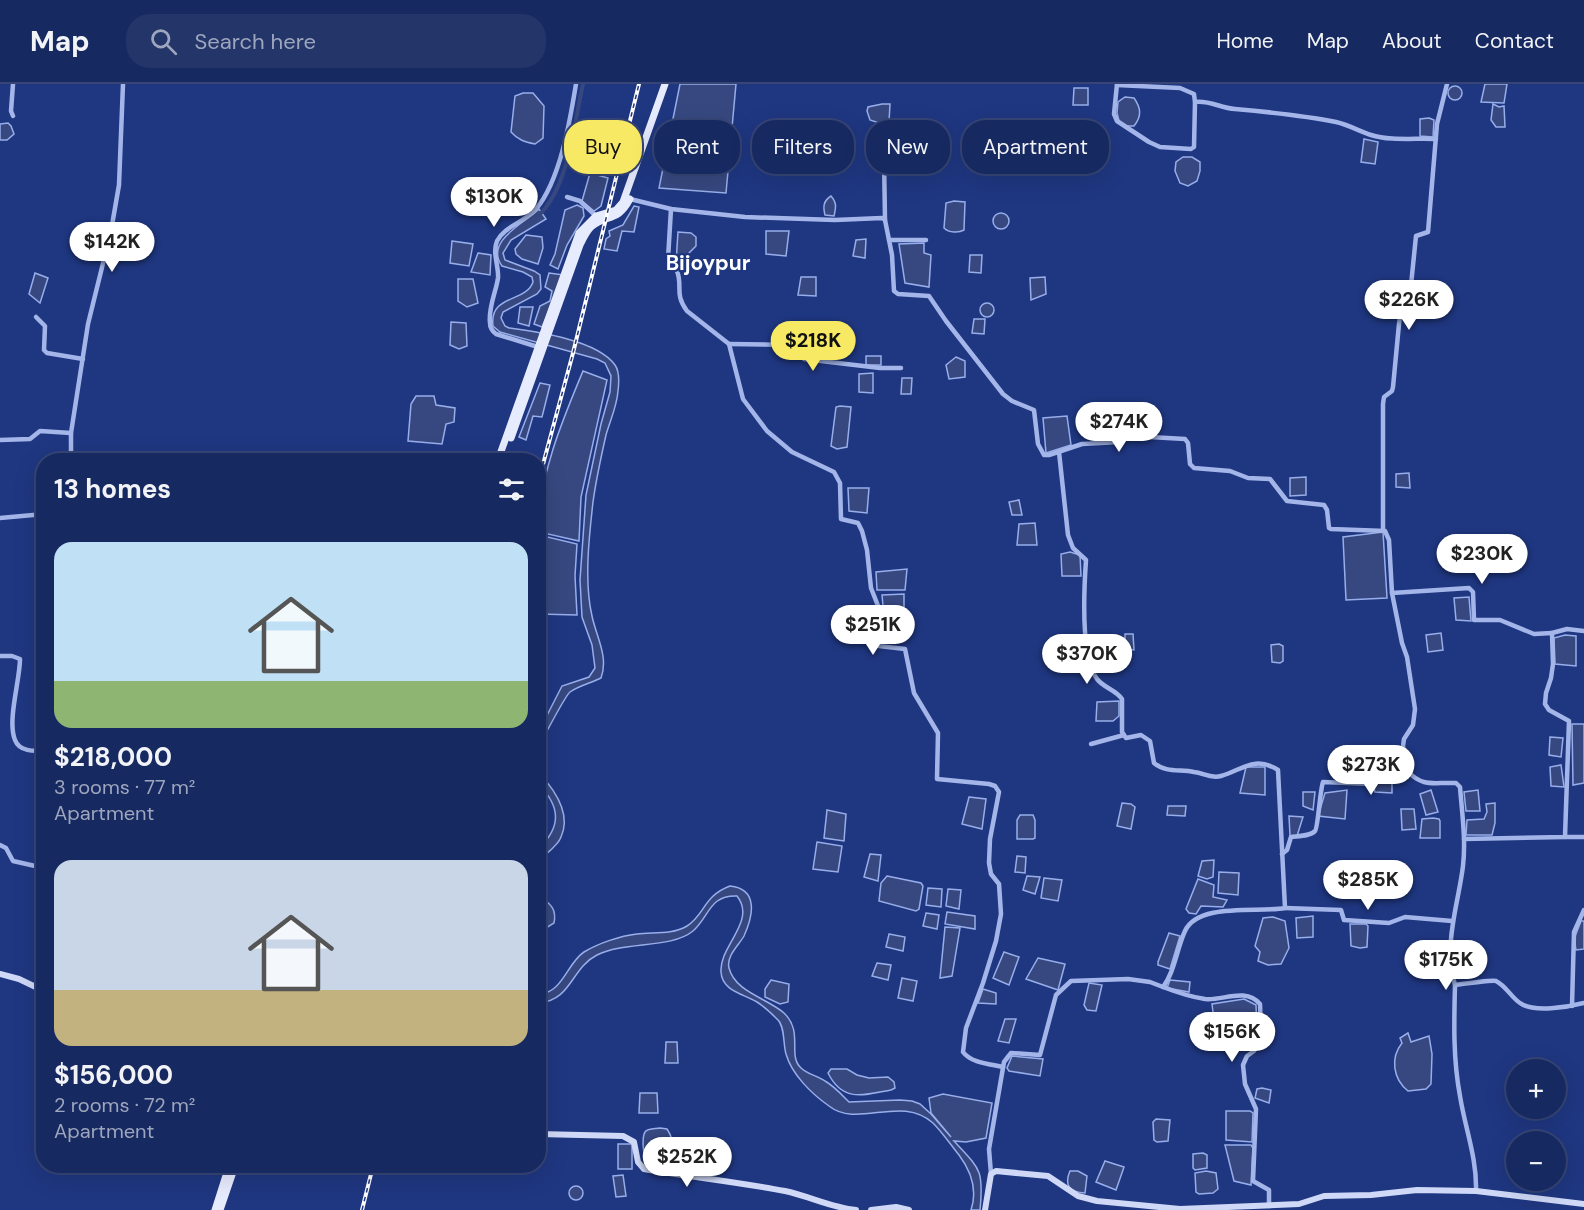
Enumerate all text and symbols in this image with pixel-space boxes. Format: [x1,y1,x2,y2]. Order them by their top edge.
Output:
search box [126,14,546,68]
text: Map [30,23,90,60]
icon: search [147,25,180,58]
text: Search here [195,27,316,56]
text: Home [1216,27,1274,55]
text: Map [1307,27,1349,55]
text: About [1382,27,1442,55]
text: Contact [1475,27,1554,55]
chip: Buy [564,120,642,174]
chip: Rent [654,120,740,174]
chip: Filters [752,120,854,174]
chip: New [866,120,950,174]
chip: Apartment [962,120,1109,174]
pin: $130K [452,177,536,228]
text: $130K [465,183,523,209]
pin: $142K [70,222,154,273]
text: $142K [84,228,140,254]
district label: Bijoypur [666,249,751,277]
pin: $226K [1367,280,1451,331]
text: $226K [1379,286,1439,312]
pin: $218K [771,321,855,372]
text: $218K [785,327,841,353]
pin: $274K [1077,402,1161,453]
text: $274K [1089,408,1149,434]
text: 13 homes [54,472,171,506]
icon: filters [495,473,528,506]
pin: $230K [1440,534,1524,585]
text: $230K [1451,540,1513,566]
icon: home [237,581,345,689]
pin: $251K [831,605,915,656]
text: $251K [845,611,901,637]
pin: $370K [1045,634,1129,685]
text: $370K [1056,640,1118,666]
text: $218,000 [54,740,172,774]
pin: $273K [1329,745,1413,796]
text: $273K [1341,751,1401,777]
text: 3 rooms · 77 m² [54,774,195,800]
text: Apartment [54,800,154,826]
pin: $285K [1326,860,1410,911]
text: $285K [1337,866,1399,892]
icon: home [237,899,345,1007]
pin: $175K [1404,940,1488,991]
text: $175K [1418,946,1474,972]
pin: $156K [1190,1012,1274,1063]
text: $156K [1203,1018,1261,1044]
text: $156,000 [54,1058,173,1092]
map controls [1506,1059,1566,1191]
button: + [1506,1059,1566,1119]
text: 2 rooms · 72 m² [54,1092,195,1118]
text: Apartment [54,1118,154,1144]
button: − [1506,1131,1566,1191]
pin: $252K [645,1137,729,1188]
text: $252K [657,1143,717,1169]

